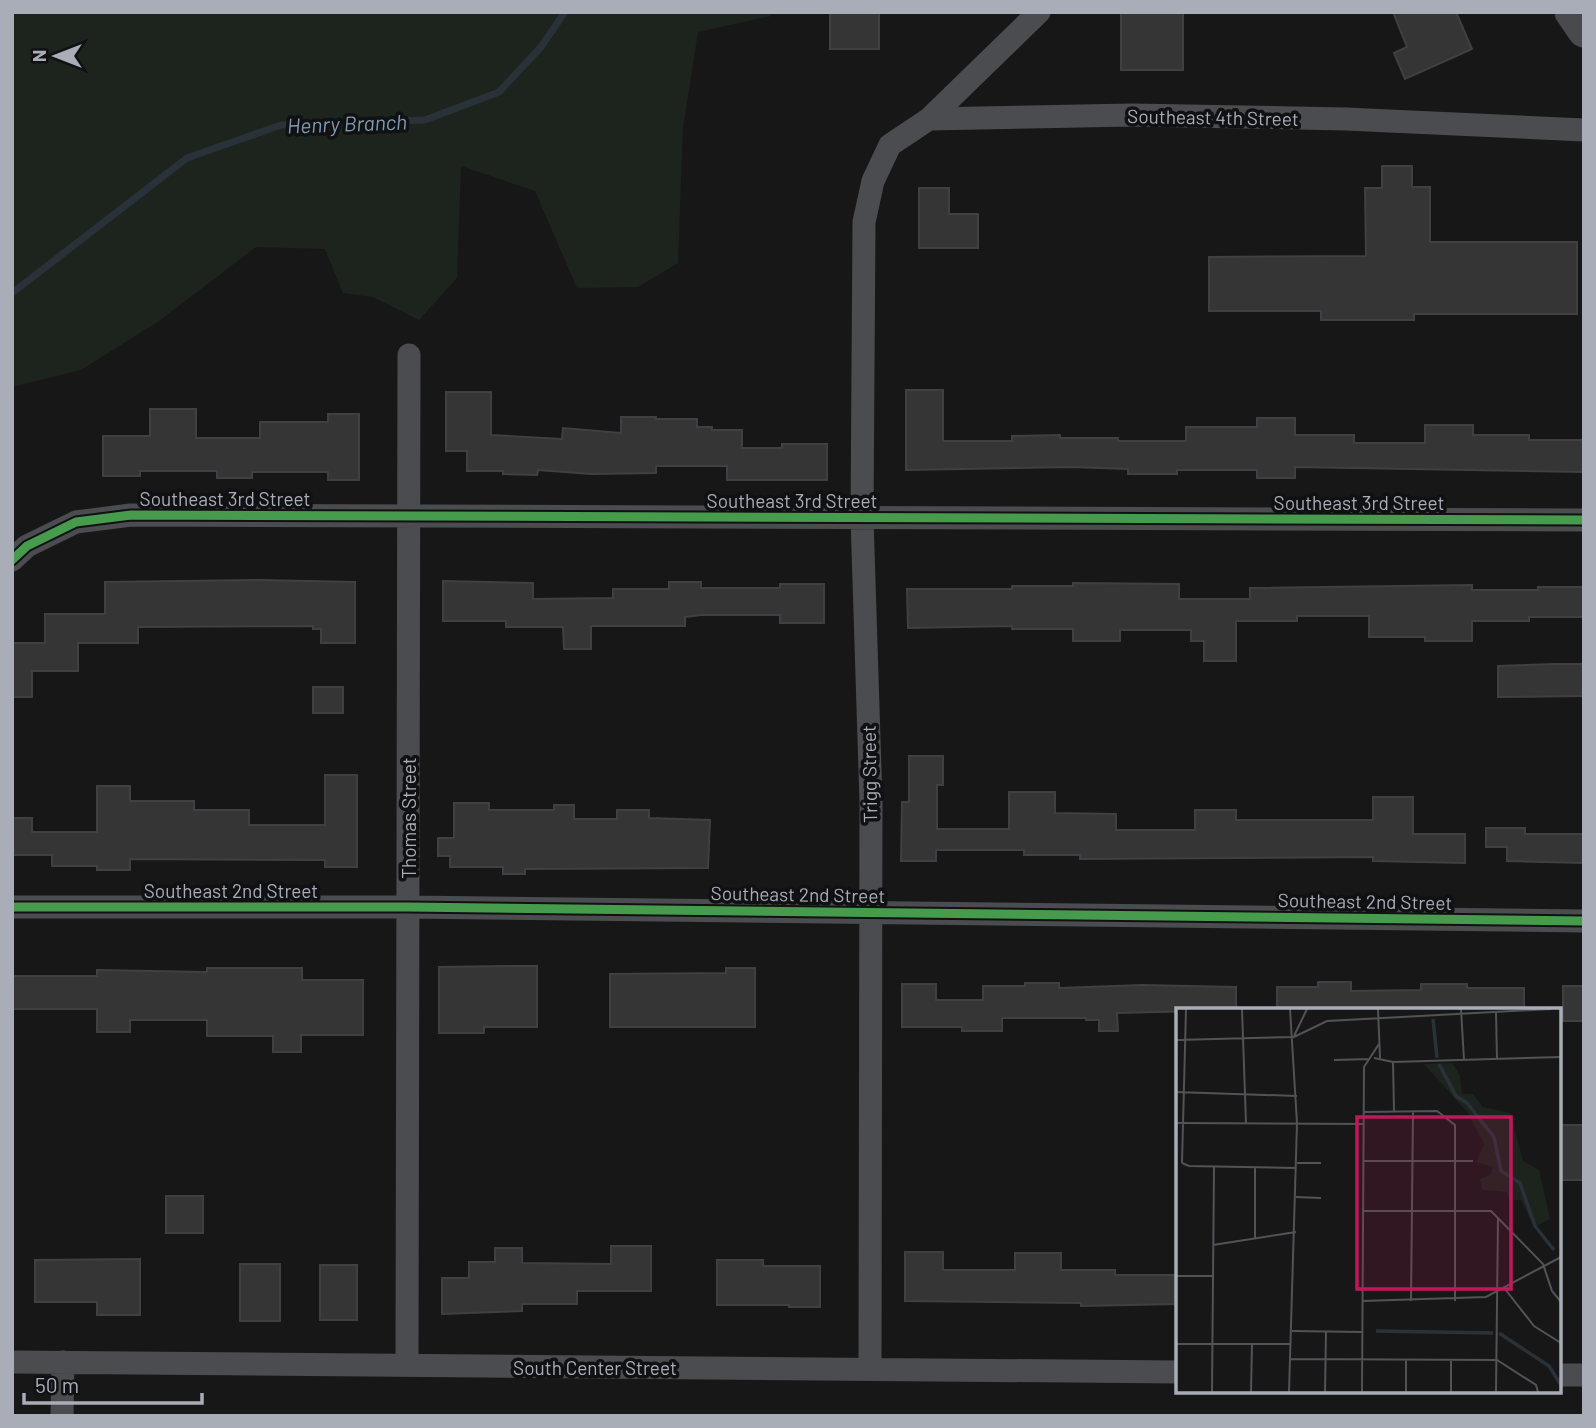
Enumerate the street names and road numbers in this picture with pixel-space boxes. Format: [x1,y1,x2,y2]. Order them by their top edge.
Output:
street label: Southeast 4th Street [1127,104,1299,130]
street label: Southeast 3rd Street [140,487,310,510]
street label: Southeast 3rd Street [707,489,877,512]
street label: Southeast 3rd Street [1274,491,1444,514]
street label: Trigg Street [857,725,881,823]
street label: Thomas Street [397,757,420,879]
street label: Southeast 2nd Street [144,879,318,902]
street label: Southeast 2nd Street [711,881,885,907]
street label: Southeast 2nd Street [1278,888,1452,914]
street label: South Center Street [513,1356,677,1379]

